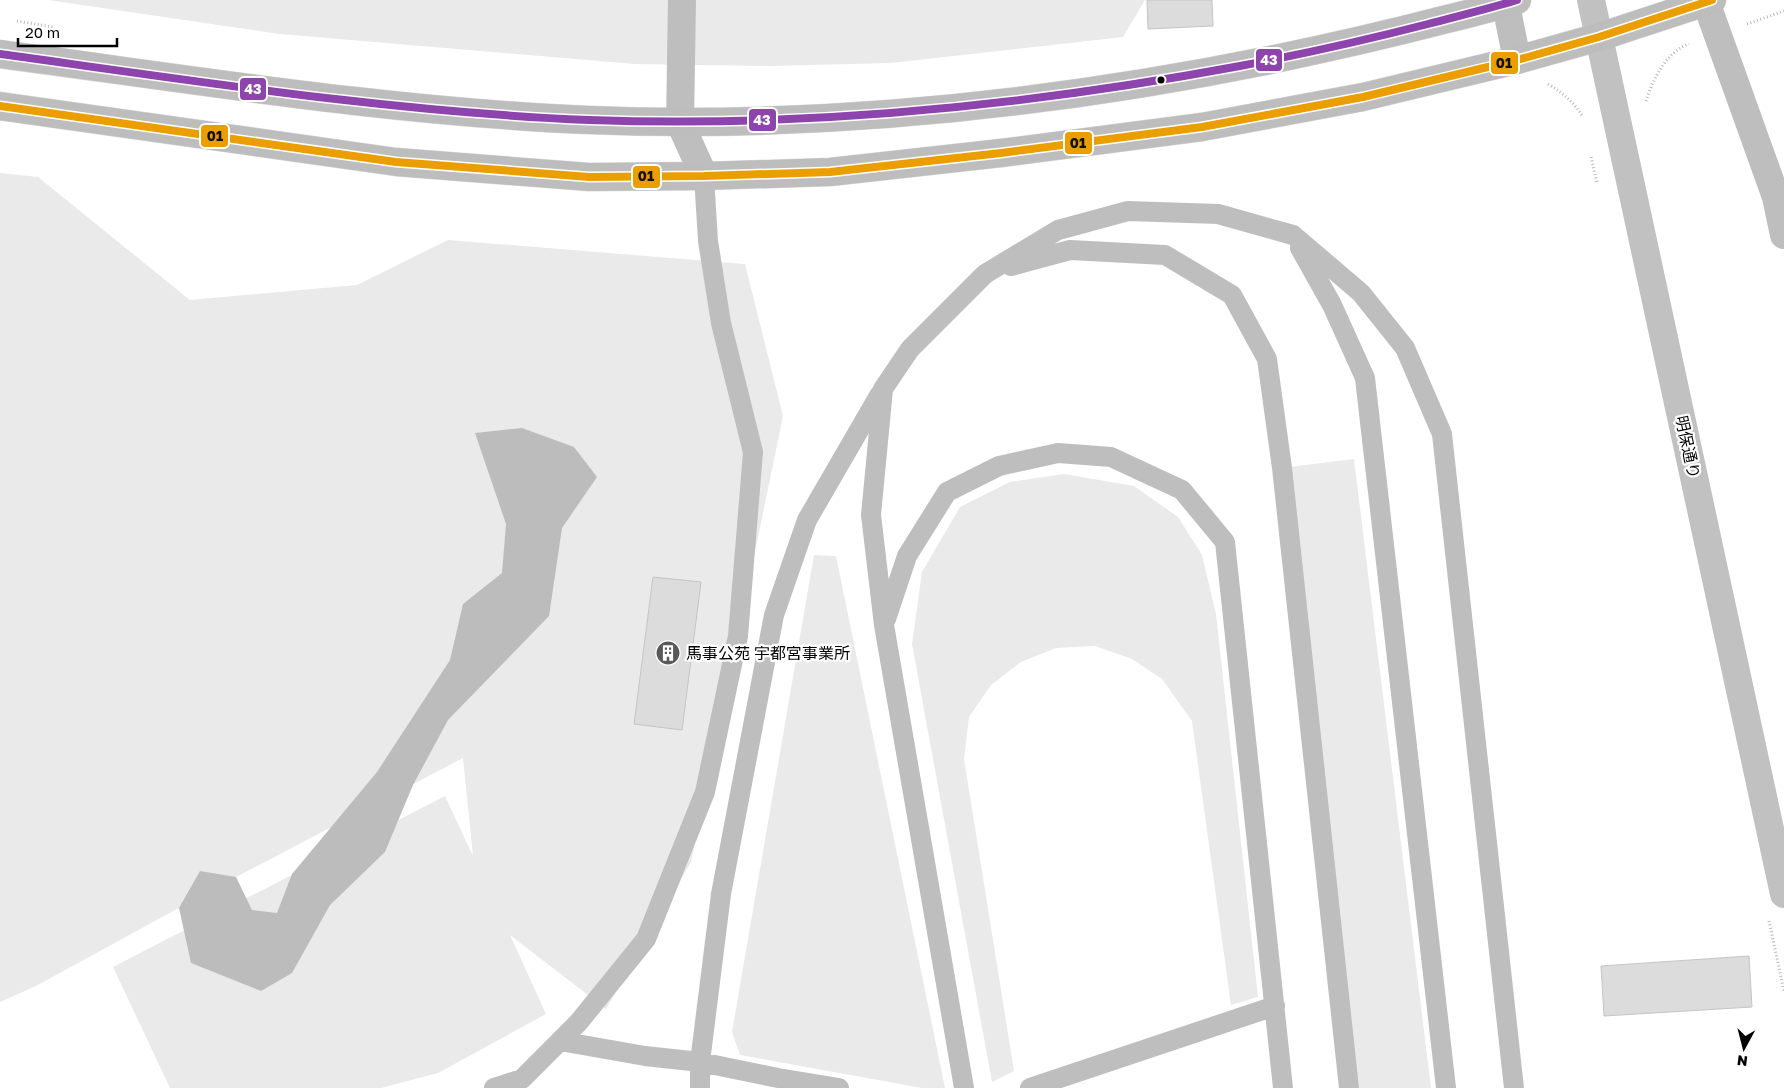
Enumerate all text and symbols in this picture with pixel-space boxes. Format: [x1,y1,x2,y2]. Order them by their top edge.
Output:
scale bar [18,15,116,47]
text: 20 m [25,23,60,41]
line badge: 43 [1255,48,1283,72]
text: 43 [1260,51,1278,68]
line badge: 01 [1490,51,1519,75]
text: 01 [1496,54,1512,71]
unlabelled marker [1156,75,1166,85]
line badge: 43 [239,77,267,101]
text: 43 [244,80,262,97]
line badge: 43 [748,108,777,132]
text: 43 [753,111,771,128]
line badge: 01 [200,124,229,148]
text: 01 [207,127,223,144]
line badge: 01 [1064,131,1093,155]
text: 01 [1070,134,1086,151]
line badge: 01 [632,165,661,189]
text: 01 [638,167,654,184]
street label: 明保通り [1672,414,1704,480]
building icon: 馬事公苑 宇都宮事業所 [655,640,681,666]
place label: 馬事公苑 宇都宮事業所 [686,643,850,663]
north arrow [1719,1023,1769,1073]
text: N [1736,1052,1749,1070]

